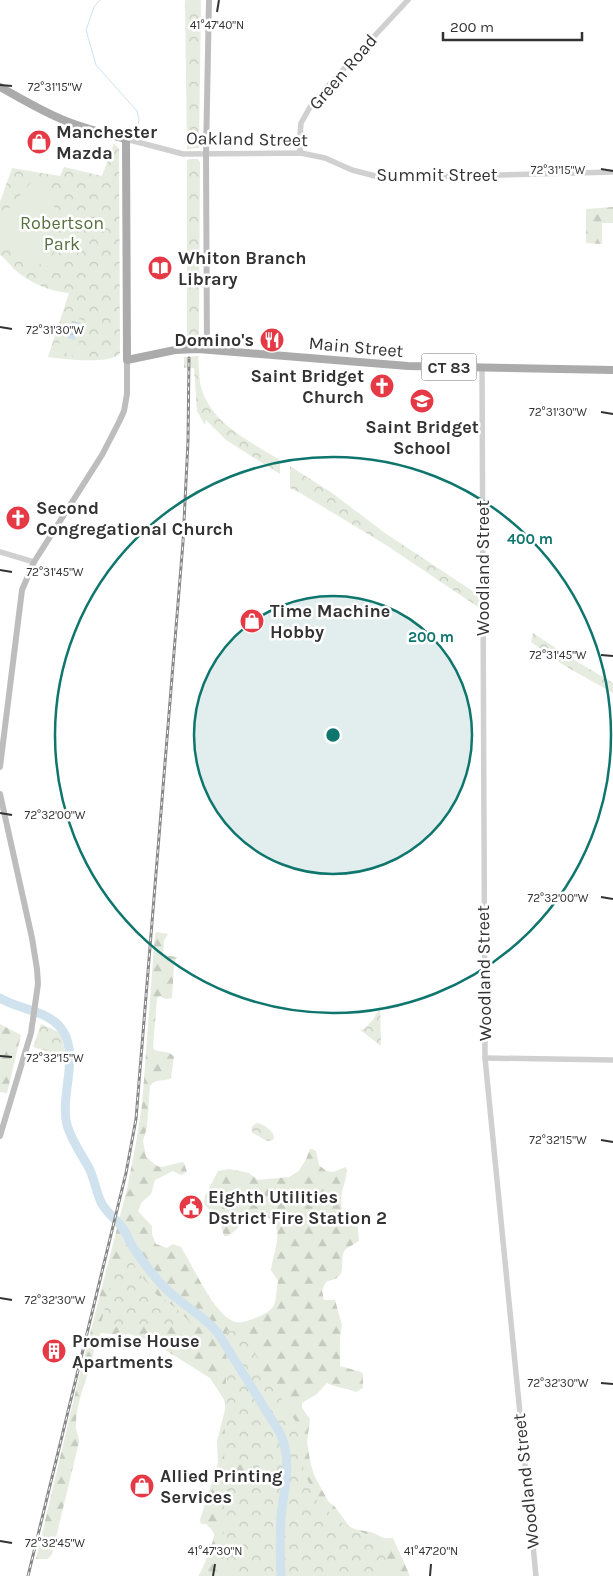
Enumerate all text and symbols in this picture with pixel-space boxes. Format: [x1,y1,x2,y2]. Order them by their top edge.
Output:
scale bar [443,10,582,42]
text: 41°47'40"N [190,18,244,32]
text: 200 m [450,18,494,36]
street label: Green Road [304,30,382,114]
text: 72°31'15"W [28,80,83,94]
place label: Manchester Mazda [56,121,157,164]
street label: Oakland Street [186,127,308,151]
shop icon: Manchester Mazda [26,129,52,155]
text: 72°31'15"W [531,163,586,177]
street label: Summit Street [376,164,498,186]
park label: Robertson Park [20,212,104,255]
place label: Whiton Branch Library [178,247,306,290]
library icon: Whiton Branch Library [147,255,173,281]
text: 72°31'30"W [26,323,84,337]
restaurant icon: Domino's [259,327,285,353]
place label: Domino's [174,329,254,351]
street label: Main Street [308,332,405,362]
road number: CT 83 [422,354,476,381]
place label: Saint Bridget Church [250,365,364,408]
church icon: Saint Bridget Church [369,373,395,399]
school or university icon: Saint Bridget School [409,388,435,414]
text: 72°31'30"W [529,405,587,419]
place label: Saint Bridget School [365,416,479,459]
place label: Second Congregational Church [36,497,234,540]
street label: Woodland Street [472,500,494,636]
church icon: Second Congregational Church [5,505,31,531]
text: 400 m [507,530,553,548]
text: 72°31'45"W [26,565,84,579]
place label: Time Machine Hobby [270,600,390,643]
shop icon: Time Machine Hobby [239,608,265,634]
text: 200 m [408,628,454,646]
text: 72°31'45"W [529,648,587,662]
centre of rings [324,726,342,744]
text: 72°32'00"W [25,808,86,822]
text: 72°32'00"W [528,891,589,905]
street label: Woodland Street [472,905,496,1041]
text: 72°32'15"W [26,1051,84,1065]
text: 72°32'15"W [529,1133,587,1147]
place label: Eighth Utilities Dstrict Fire Station 2 [208,1186,387,1229]
public building icon: Eighth Utilities Dstrict Fire Station 2 [178,1194,204,1220]
text: 72°32'30"W [25,1293,86,1307]
place label: Promise House Apartments [72,1330,200,1373]
building icon: Promise House Apartments [41,1338,67,1364]
text: 72°32'30"W [528,1376,589,1390]
street label: Woodland Street [508,1412,544,1550]
place label: Allied Printing Services [160,1465,283,1508]
shop icon: Allied Printing Services [129,1473,155,1499]
text: 72°32'45"W [25,1536,85,1550]
text: 41°47'30"N [188,1544,242,1558]
text: 41°47'20"N [404,1544,458,1558]

